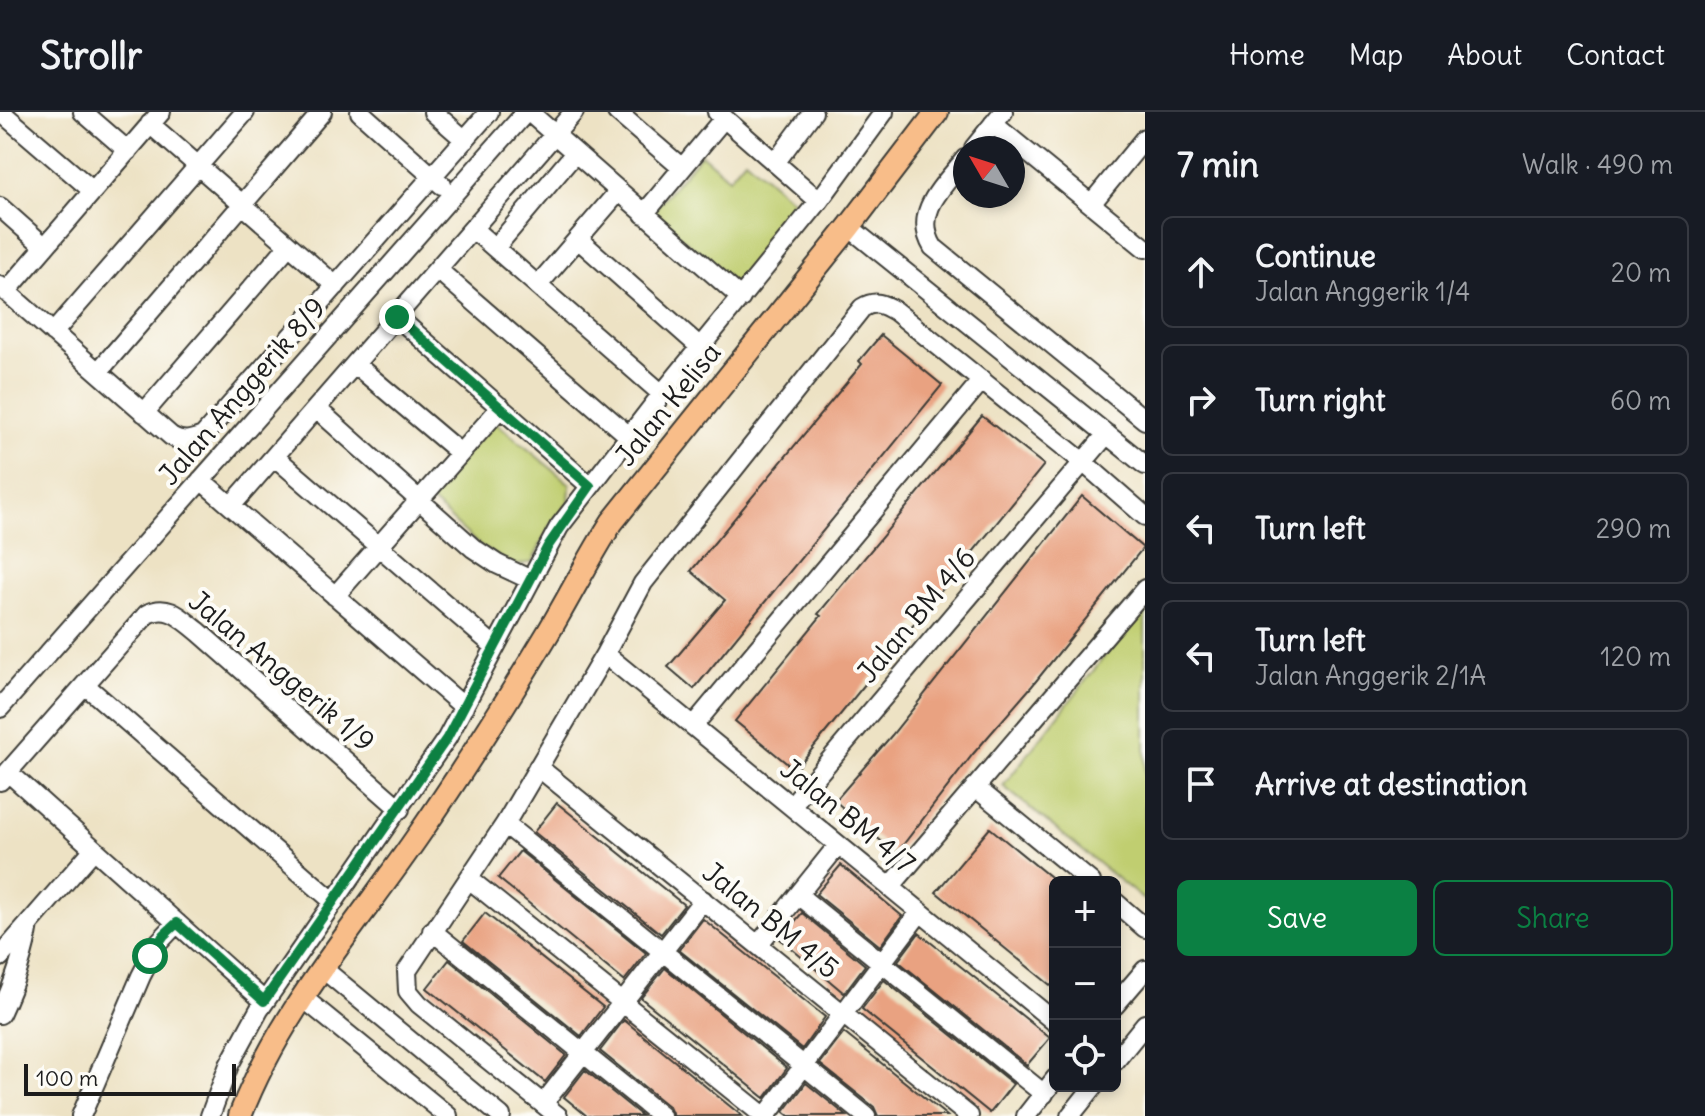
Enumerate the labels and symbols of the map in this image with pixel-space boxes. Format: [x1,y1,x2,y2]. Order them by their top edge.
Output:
north arrow [953,136,1025,208]
street label: Jalan Anggerik 8/9 [151,290,333,492]
route end [379,299,415,335]
street label: Jalan Kelisa [607,335,729,473]
street label: Jalan BM 4/6 [849,540,983,690]
street label: Jalan Anggerik 1/9 [182,583,382,759]
street label: Jalan BM 4/7 [773,751,923,881]
street label: Jalan BM 4/5 [695,854,847,986]
route start [132,938,168,974]
scale bar [24,1060,236,1096]

